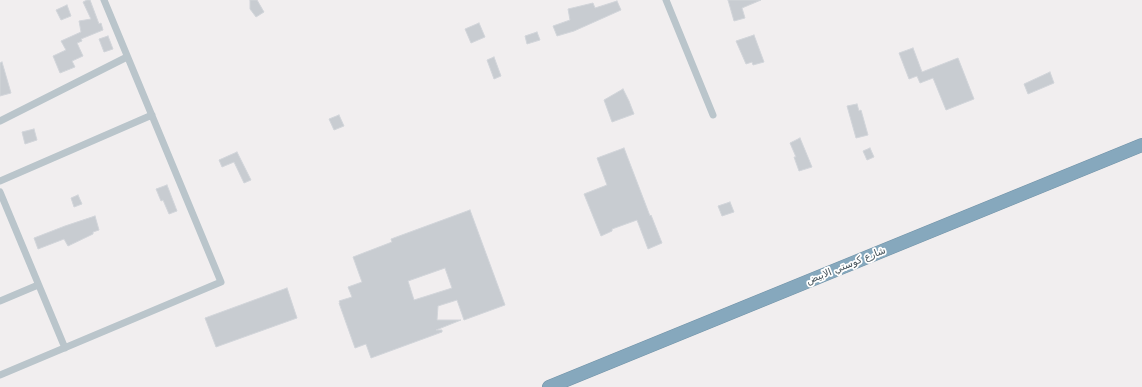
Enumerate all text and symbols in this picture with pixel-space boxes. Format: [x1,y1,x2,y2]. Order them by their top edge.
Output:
street label: شارع كوستي الابيض [804,245,888,287]

